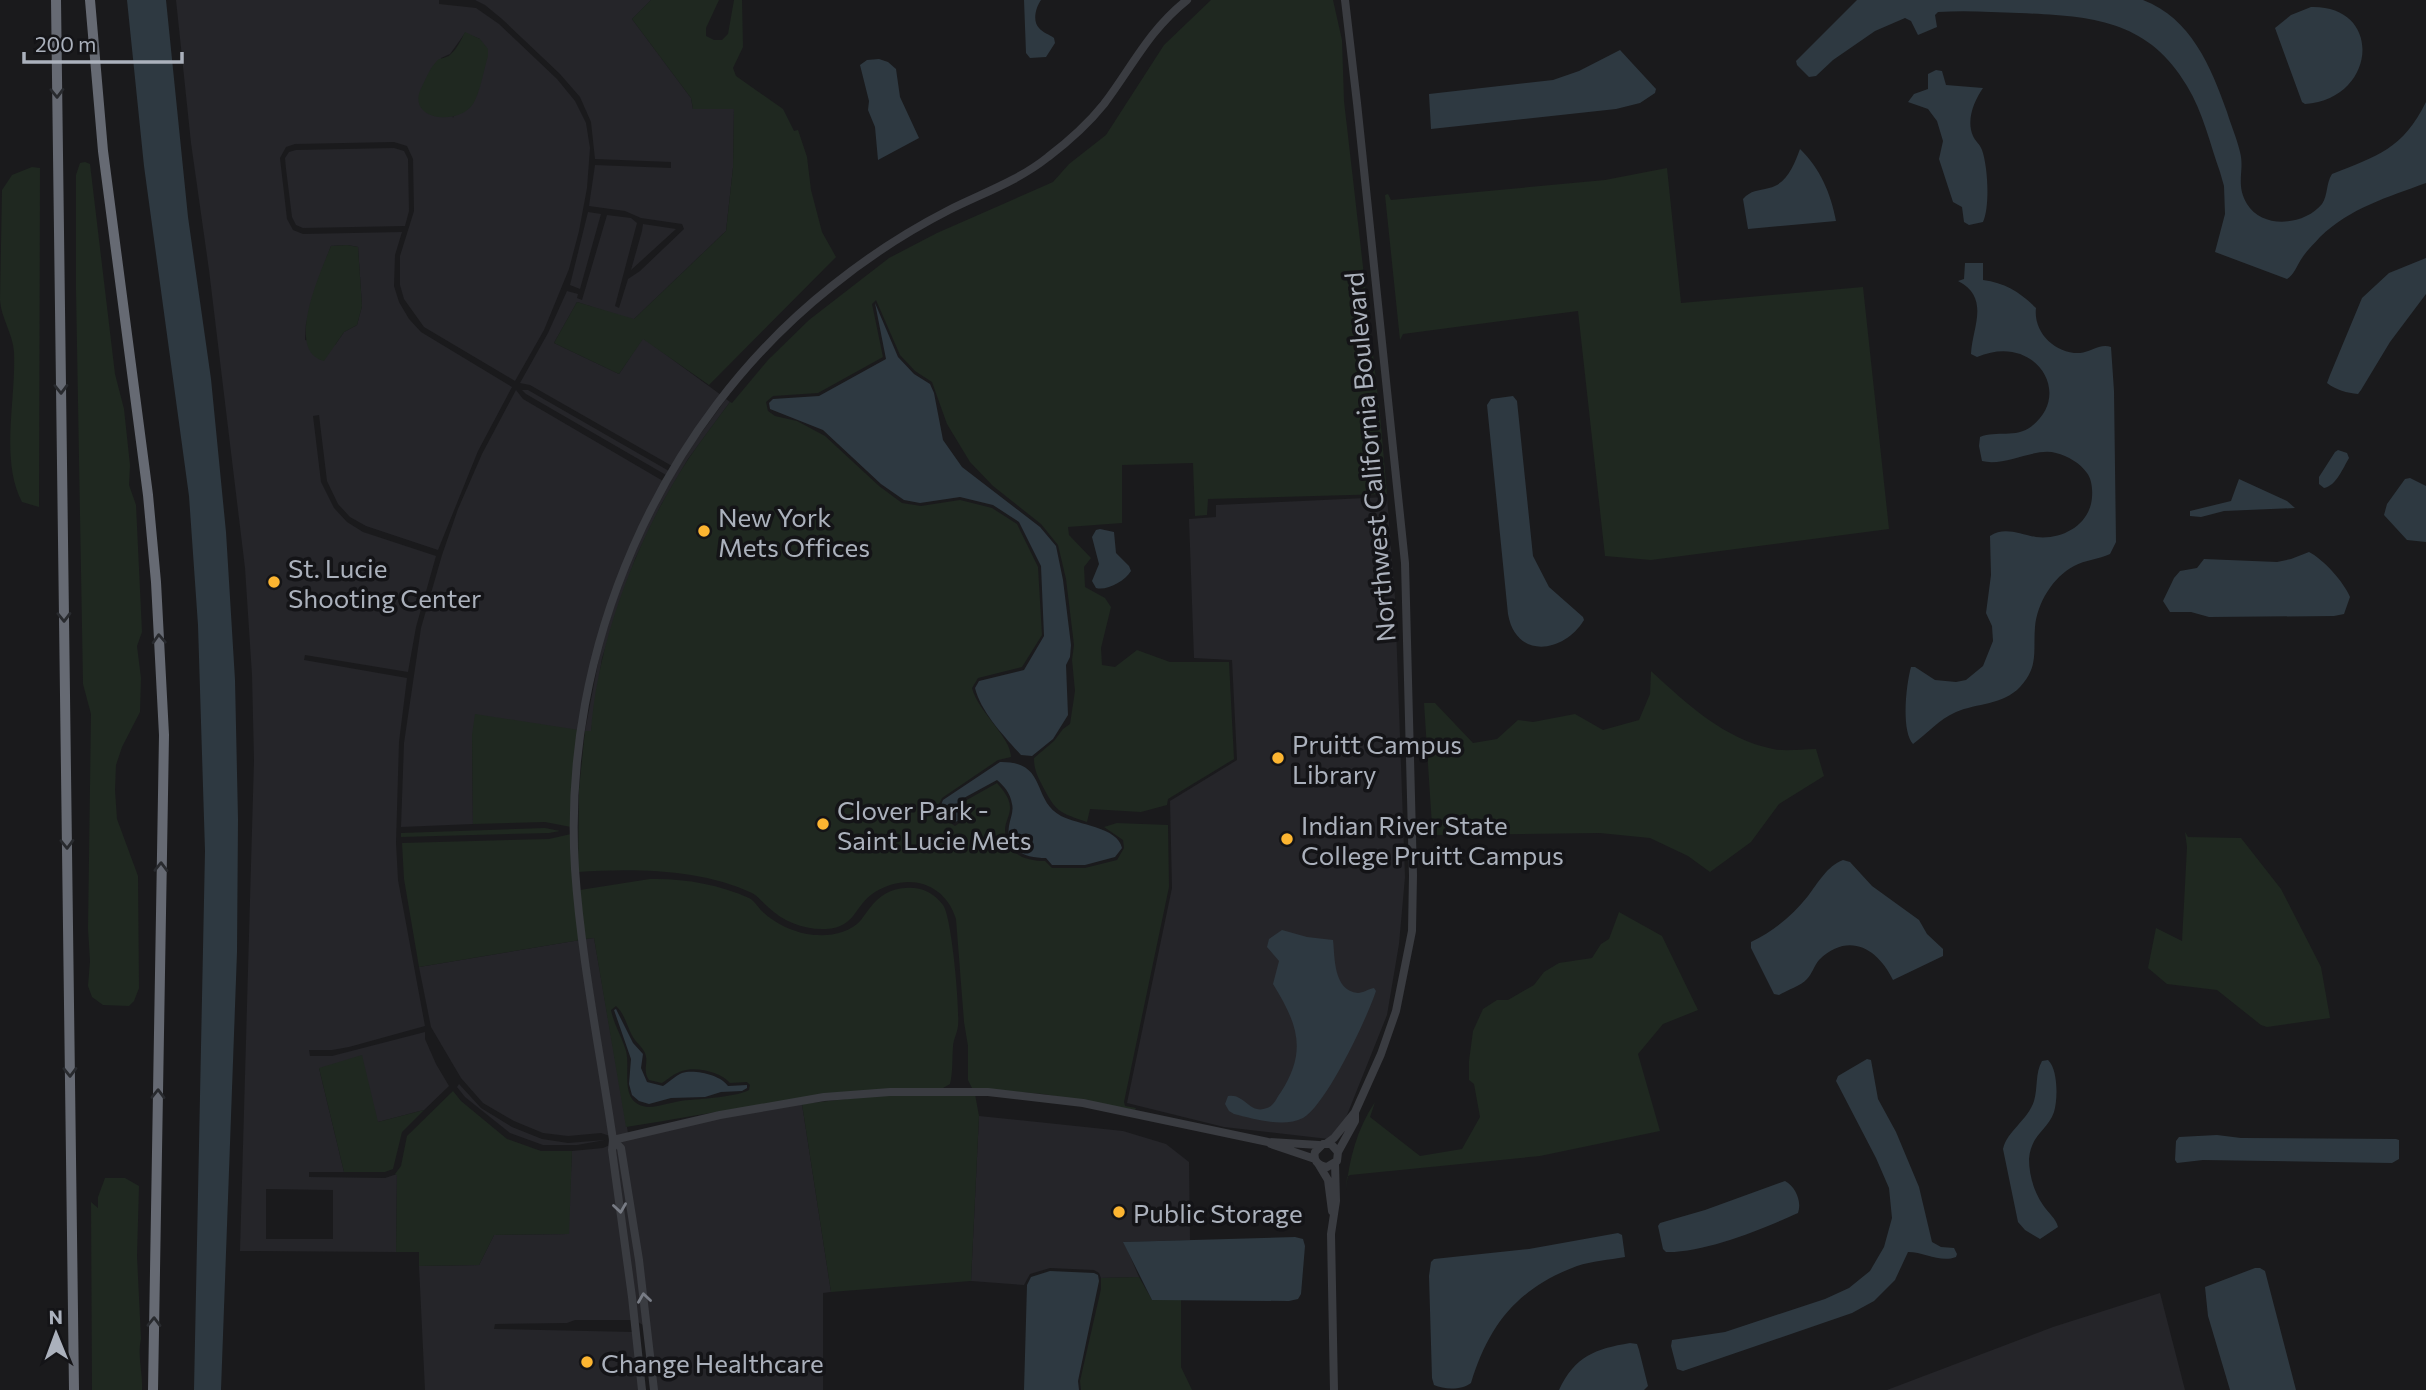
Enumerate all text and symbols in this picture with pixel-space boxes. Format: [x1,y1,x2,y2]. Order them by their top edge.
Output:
scale bar [24,21,182,65]
text: 200 m [35,31,96,56]
one-way arrow [49,88,65,98]
street label: Northwest California Boulevard [1337,271,1401,643]
one-way arrow [53,385,69,395]
place label: New York Mets Offices [718,501,870,562]
marker: New York Mets Offices [696,523,712,539]
place label: St. Lucie Shooting Center [288,552,481,613]
marker: St. Lucie Shooting Center [266,574,282,590]
one-way arrow [56,612,72,623]
one-way arrow [151,634,166,645]
place label: Pruitt Campus Library [1292,728,1462,789]
marker: Pruitt Campus Library [1270,750,1286,766]
place label: Clover Park - Saint Lucie Mets [837,794,1032,855]
place label: Indian River State College Pruitt Campus [1301,809,1564,870]
marker: Clover Park - Saint Lucie Mets [815,816,831,832]
marker: Indian River State College Pruitt Campus [1279,831,1295,847]
one-way arrow [59,839,74,850]
one-way arrow [154,861,169,872]
one-way arrow [62,1067,77,1078]
one-way arrow [150,1089,165,1100]
place label: Public Storage [1133,1197,1303,1228]
one-way arrow [612,1202,627,1213]
marker: Public Storage [1111,1204,1127,1220]
one-way arrow [637,1292,652,1304]
north arrow [21,1299,91,1369]
text: N [48,1305,63,1328]
one-way arrow [146,1316,161,1327]
place label: Change Healthcare [601,1347,824,1378]
marker: Change Healthcare [579,1354,595,1370]

